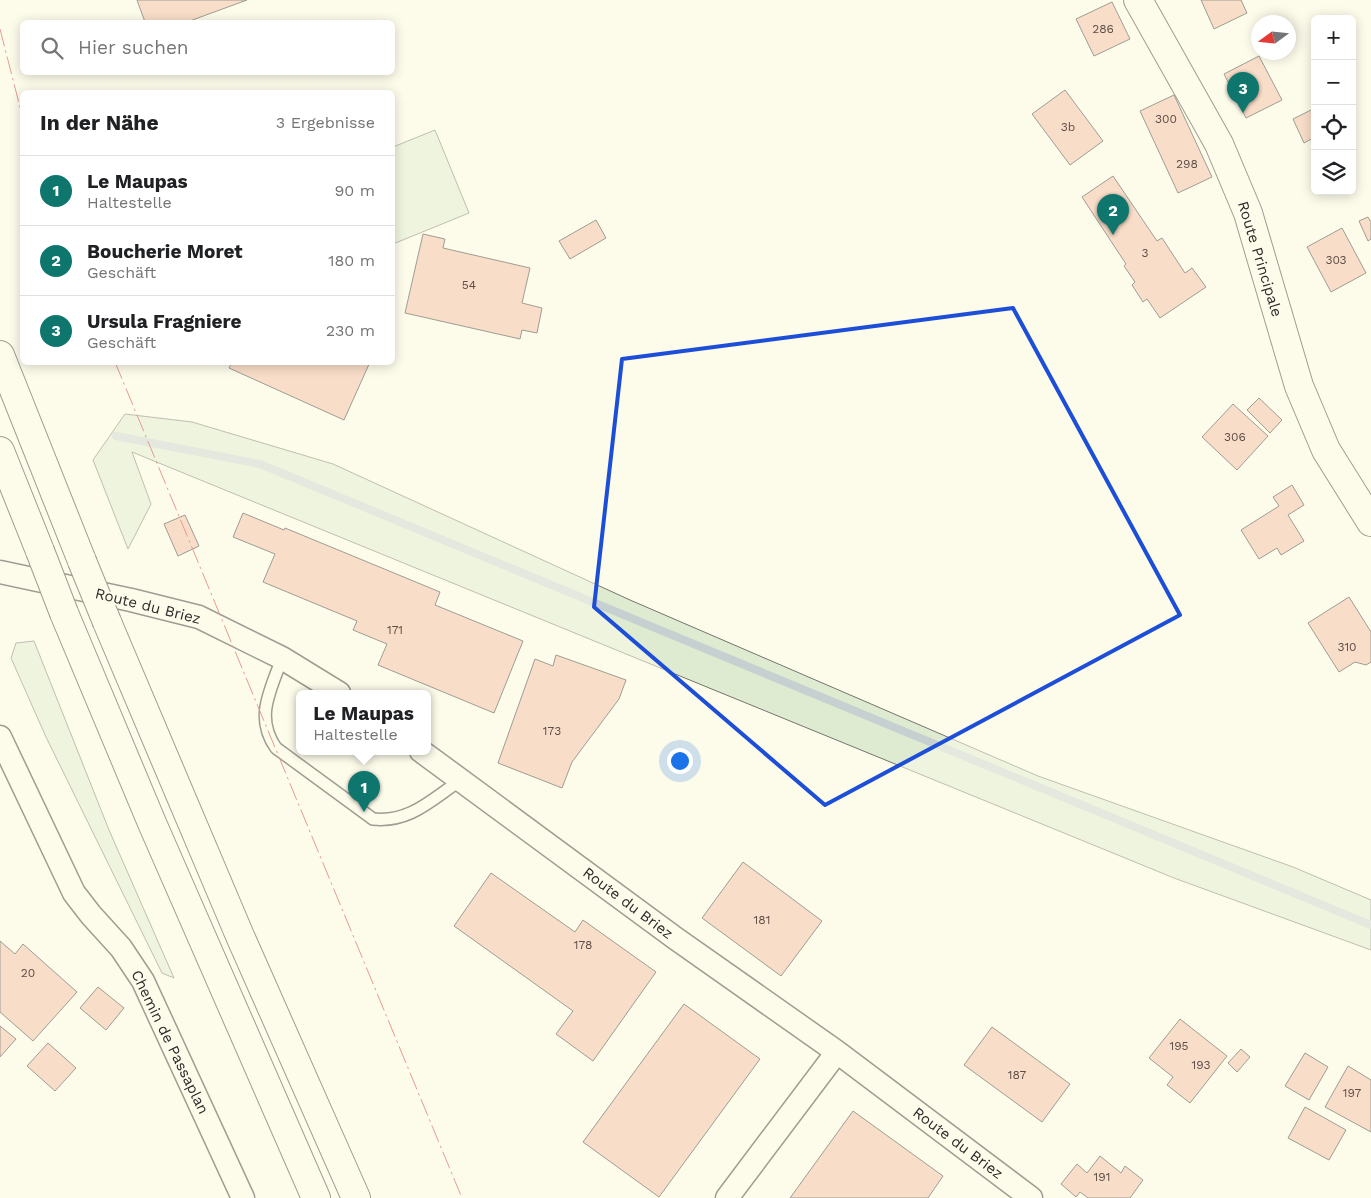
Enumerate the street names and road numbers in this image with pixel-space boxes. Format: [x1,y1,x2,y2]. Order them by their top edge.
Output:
street label: Route Principale [1234,199,1286,319]
street label: Route du Briez [93,584,203,628]
street label: Route du Briez [579,863,677,943]
street label: Chemin de Passaplan [127,967,213,1117]
street label: Route du Briez [909,1103,1007,1183]

